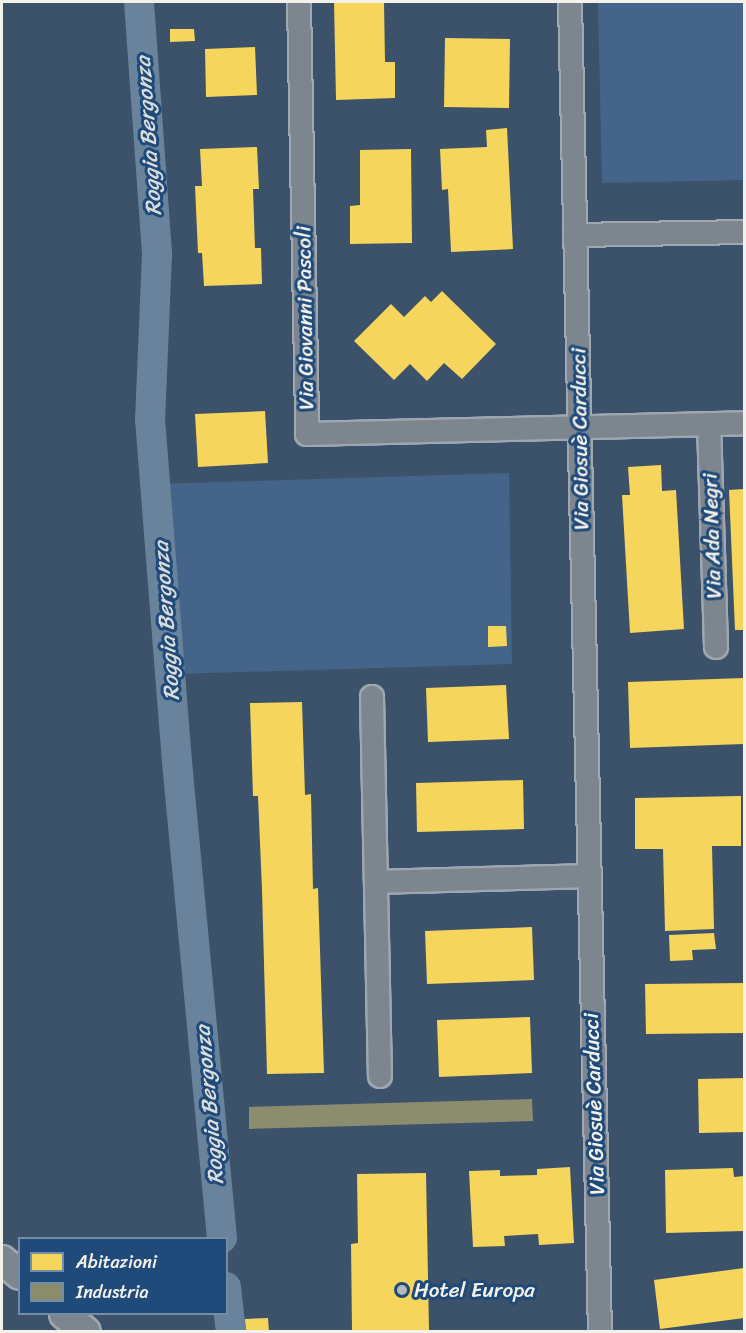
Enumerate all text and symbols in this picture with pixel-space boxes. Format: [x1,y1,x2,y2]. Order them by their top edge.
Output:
water label: Roggia Bergonza [129,56,167,216]
street label: Via Giovanni Pascoli [291,226,319,410]
street label: Via Giosuè Carducci [566,348,594,530]
street label: Via Ada Negri [697,473,727,599]
water label: Roggia Bergonza [147,541,185,701]
street label: Via Giosuè Carducci [578,1012,610,1196]
water label: Roggia Bergonza [189,1024,229,1186]
legend [18,1237,228,1315]
text: Abitazioni [76,1246,157,1278]
text: Industria [76,1276,149,1308]
place label: Hotel Europa [414,1277,535,1303]
marker: Hotel Europa [395,1283,409,1297]

